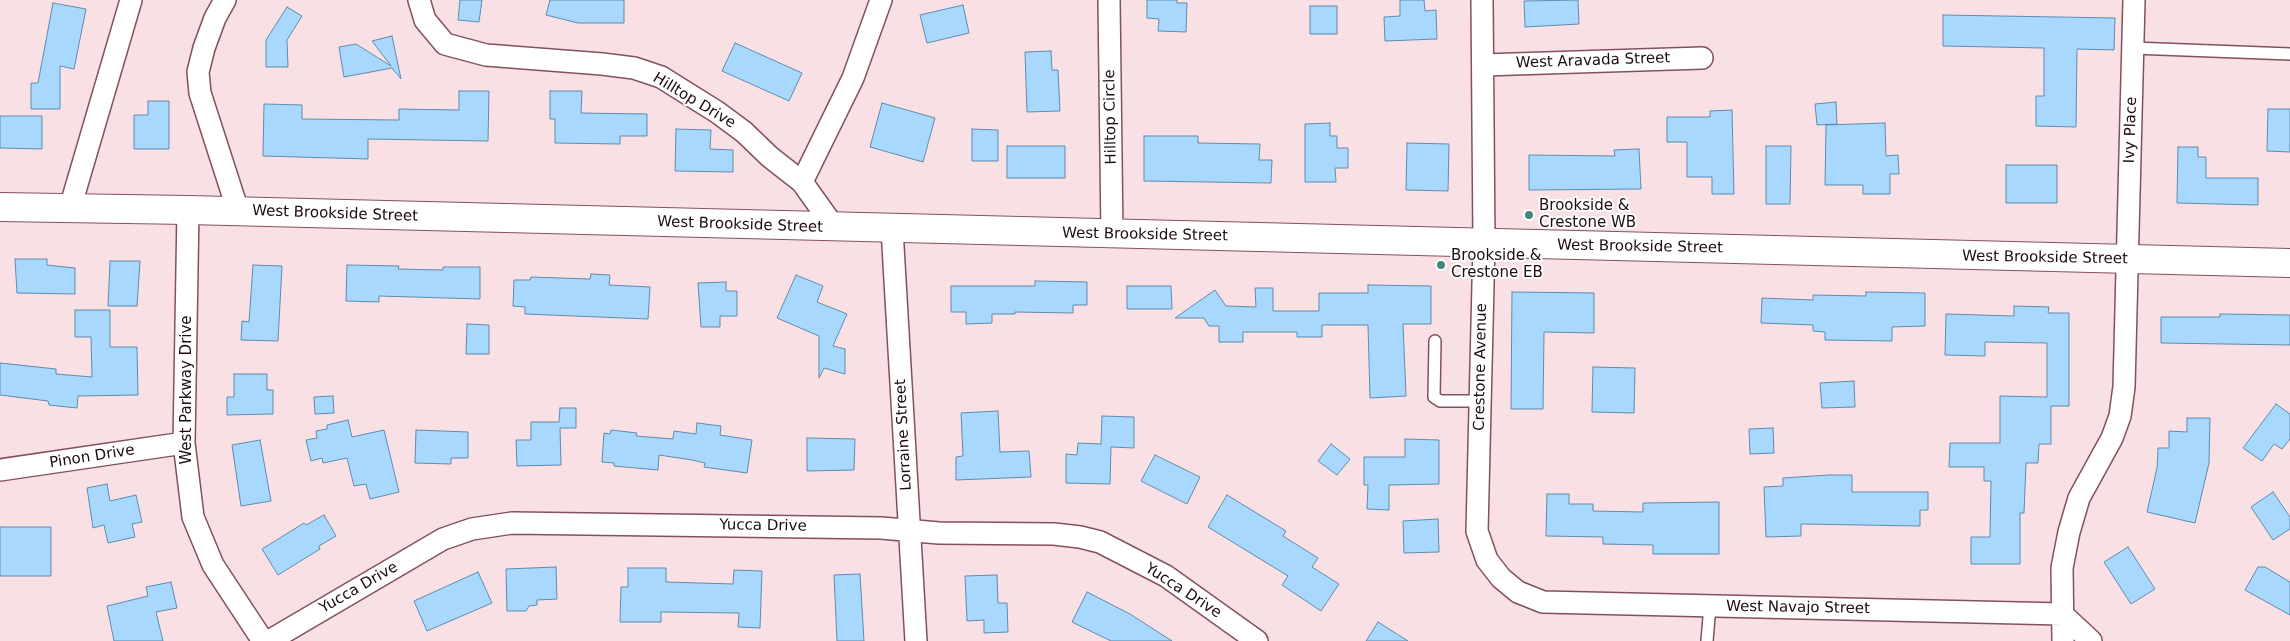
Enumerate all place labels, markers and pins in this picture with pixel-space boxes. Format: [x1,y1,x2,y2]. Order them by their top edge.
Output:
place label: Brookside & Crestone WB [1539,197,1636,232]
marker: Brookside & Crestone WB [1523,209,1535,221]
place label: Brookside & Crestone EB [1451,247,1543,282]
marker: Brookside & Crestone EB [1435,259,1447,271]

